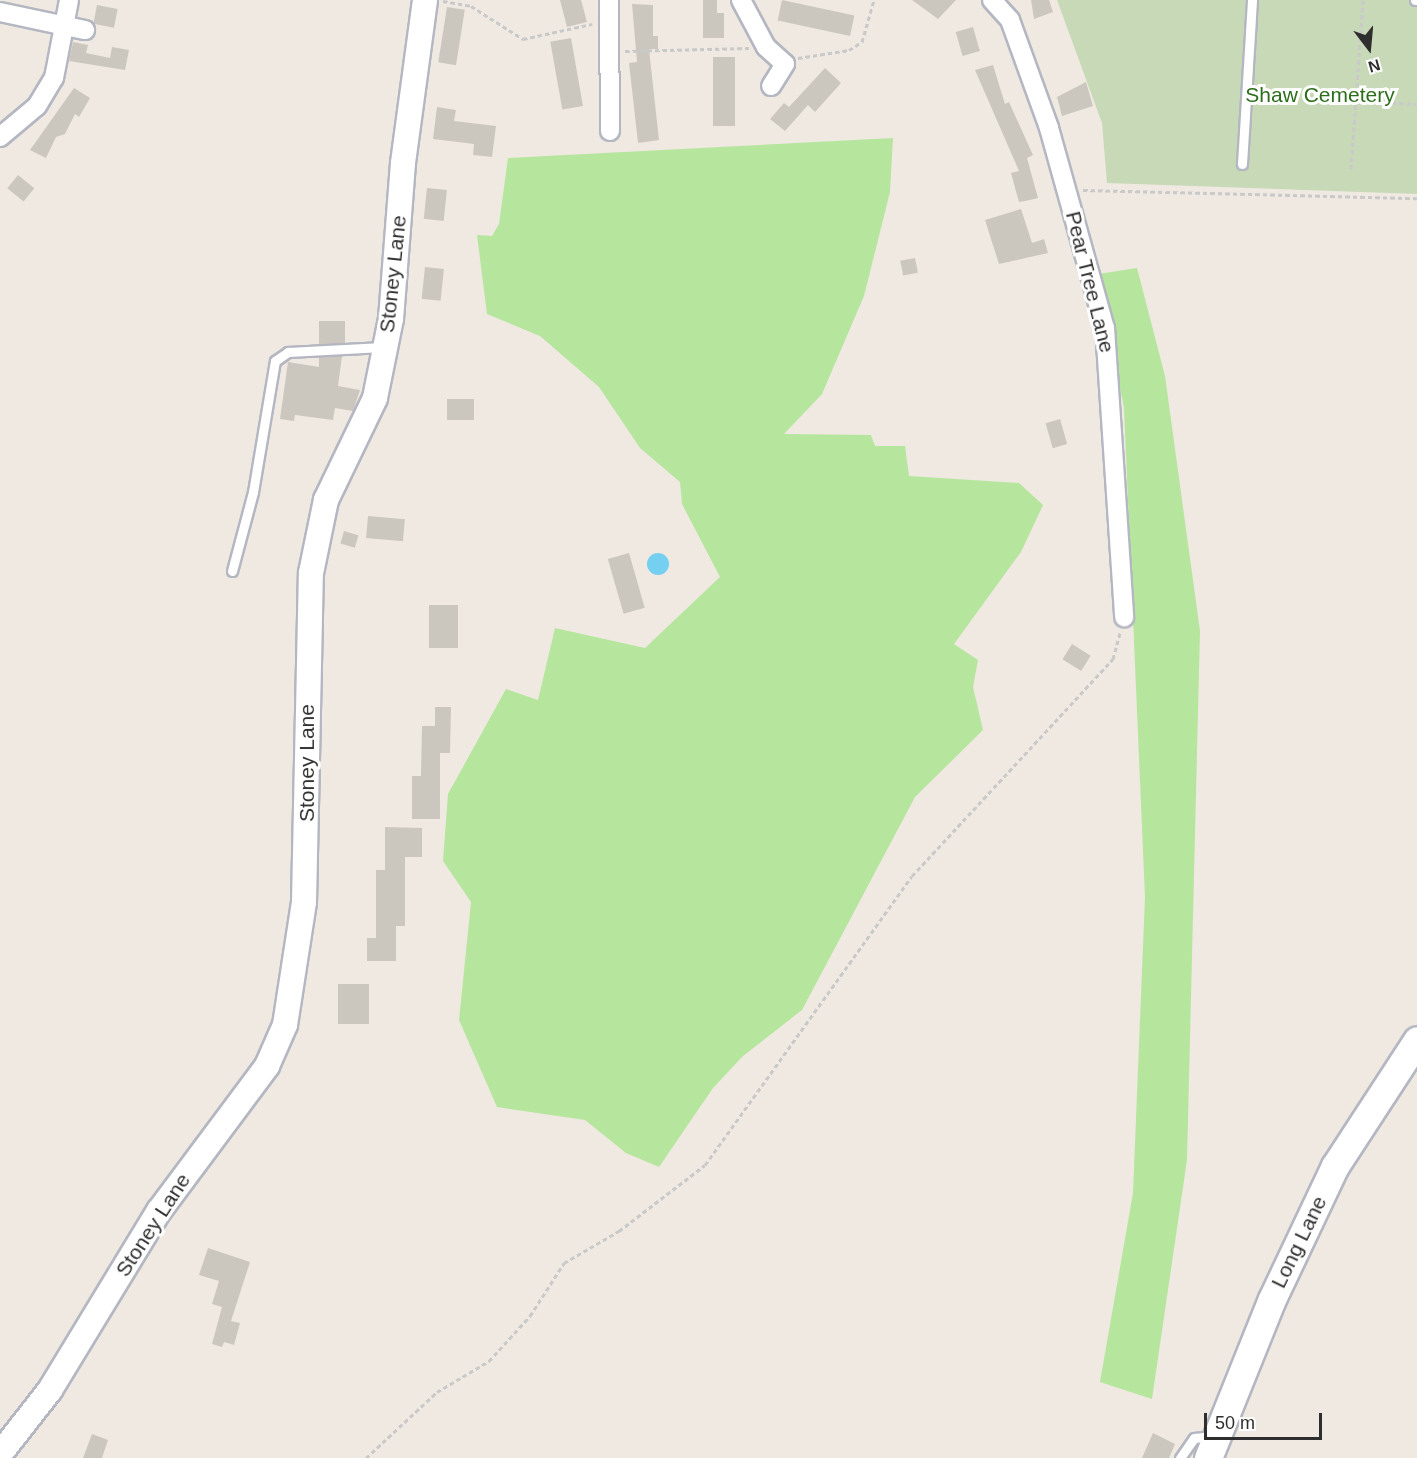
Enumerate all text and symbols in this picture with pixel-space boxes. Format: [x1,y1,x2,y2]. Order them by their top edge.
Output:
north arrow [1339,18,1399,78]
text: N [1366,56,1382,76]
park label: Shaw Cemetery [1245,82,1395,108]
street label: Pear Tree Lane [1060,209,1120,355]
street label: Stoney Lane [374,214,412,334]
street label: Stoney Lane [294,704,320,822]
street label: Stoney Lane [110,1169,196,1281]
street label: Long Lane [1266,1192,1332,1292]
scale bar [1207,1401,1326,1439]
text: 50 m [1215,1413,1255,1433]

